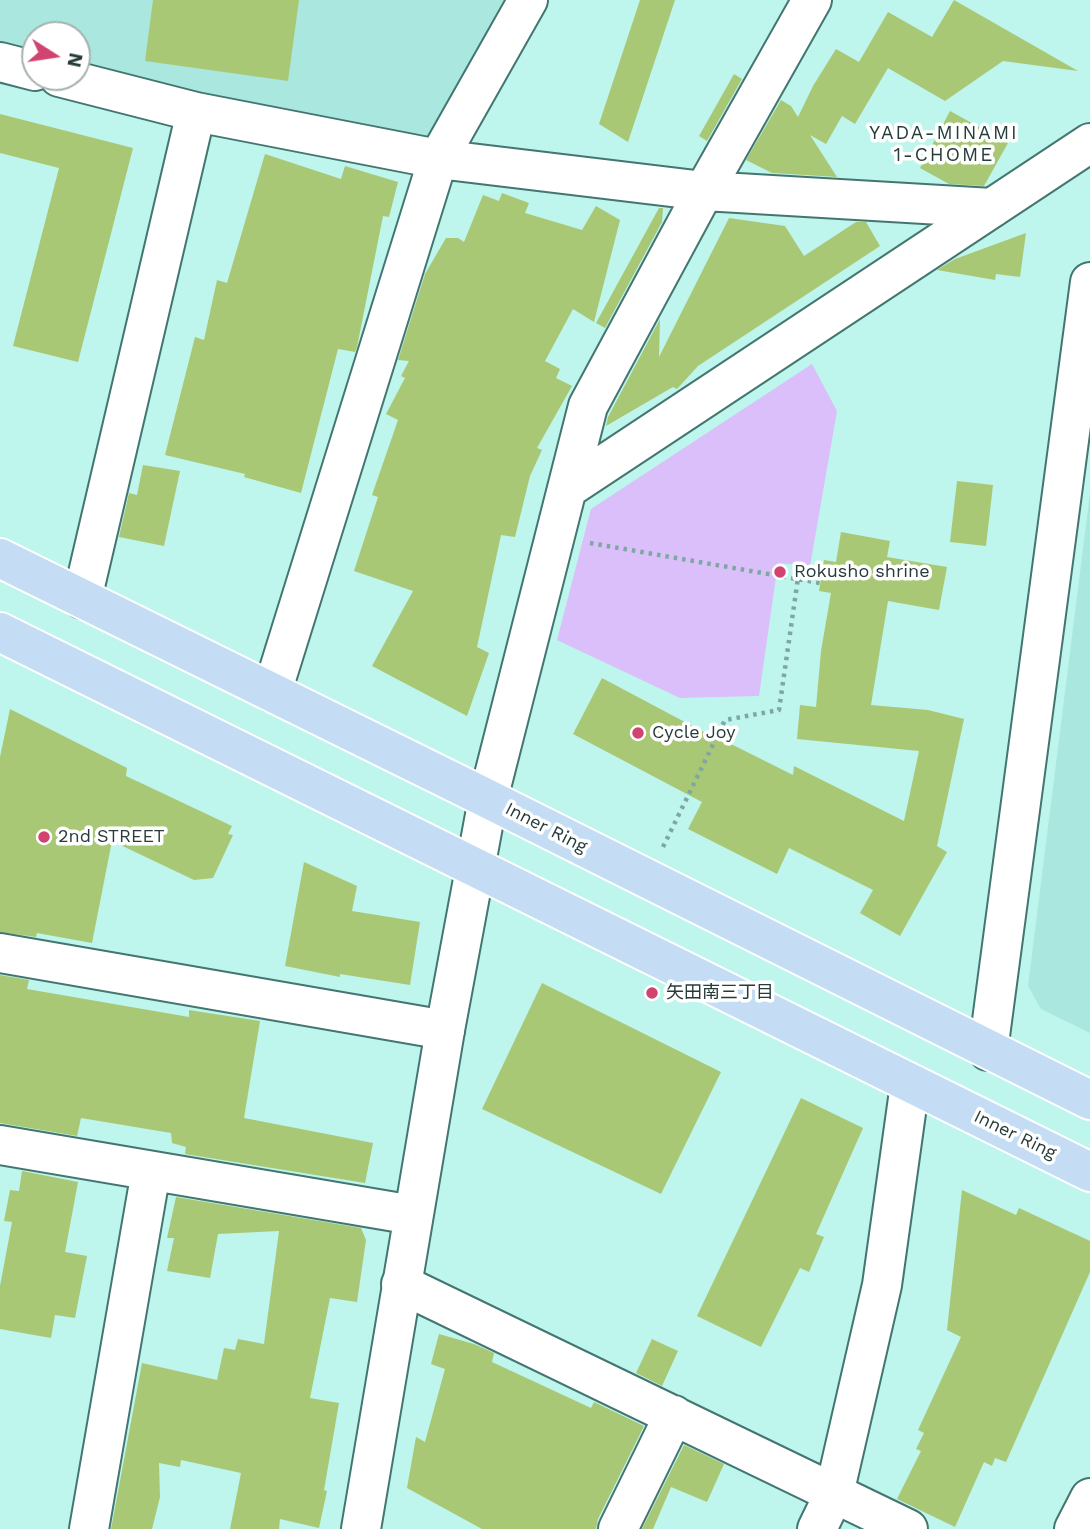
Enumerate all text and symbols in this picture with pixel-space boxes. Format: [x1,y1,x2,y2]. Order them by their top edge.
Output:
north arrow [21,21,91,91]
text: N [62,51,88,69]
district label: YADA-MINAMI 1-CHOME [871,122,1017,166]
place label: Rokusho shrine [794,561,930,583]
marker: Rokusho shrine [772,564,788,580]
place label: Cycle Joy [652,722,736,744]
marker: Cycle Joy [630,725,646,741]
street label: Inner Ring [502,798,590,858]
place label: 2nd STREET [58,826,165,848]
marker: 2nd STREET [36,829,52,845]
place label: 矢田南三丁目 [666,982,774,1004]
marker: 矢田南三丁目 [644,985,660,1001]
street label: Inner Ring [970,1106,1060,1164]

